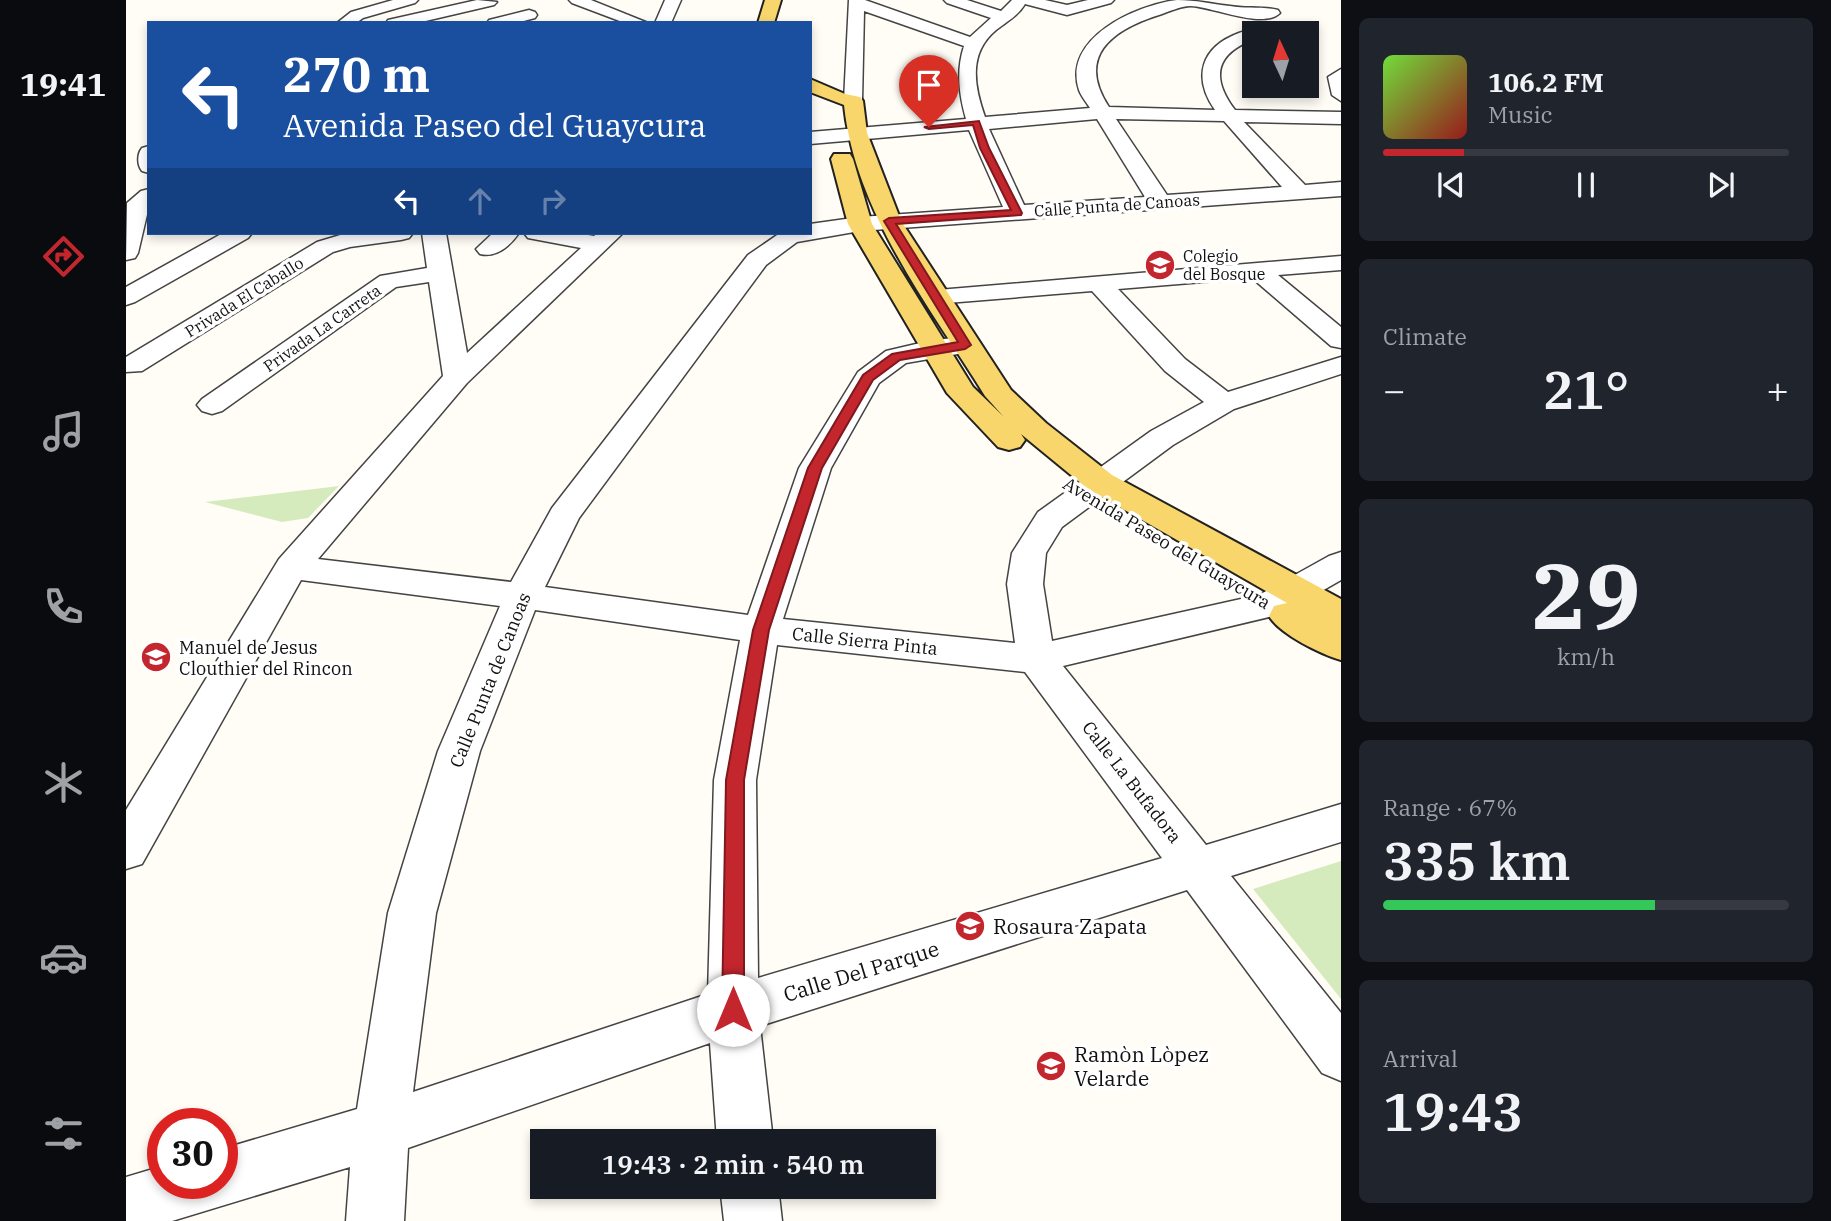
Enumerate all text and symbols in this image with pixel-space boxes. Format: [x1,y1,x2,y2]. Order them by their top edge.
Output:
north arrow [1242,21,1320,98]
map controls [1242,21,1319,98]
text: 270 m [283,42,430,105]
icon: left [168,49,259,140]
pin [899,55,959,127]
text: 19:41 [20,63,106,105]
text: 106.2 FM [1488,65,1604,99]
icon: arrive [910,66,948,104]
text: Music [1488,99,1553,129]
text: Avenida Paseo del Guaycura [283,104,707,146]
icon: previous [1432,166,1470,204]
icon: pause [1567,166,1605,204]
icon: next [1702,166,1740,204]
icon: left [388,182,426,220]
icon: ahead [461,182,499,220]
icon: right [534,182,572,220]
street label: Calle Punta de Canoas [1033,189,1201,221]
icon: directions [39,232,88,281]
place label: Colegio del Bosque [1183,246,1265,284]
school or university icon: Colegio del Bosque [1143,248,1177,282]
street label: Privada El Caballo [181,253,307,341]
street label: Privada La Carreta [259,280,385,376]
text: Climate [1383,321,1467,351]
text: 21° [1543,356,1629,423]
text: − [1383,365,1406,414]
text: + [1766,365,1789,414]
icon: music [39,407,88,456]
street label: Avenida Paseo del Guaycura [1059,472,1275,614]
text: 29 [1531,536,1641,654]
icon: phone [39,582,88,631]
street label: Calle Punta de Canoas [444,589,536,771]
street label: Calle Sierra Pinta [791,622,939,660]
place label: Manuel de Jesus Clouthier del Rincon [179,636,353,680]
school or university icon: Manuel de Jesus Clouthier del Rincon [139,640,173,674]
text: km/h [1557,641,1615,671]
street label: Calle La Bufadora [1077,716,1187,848]
icon: climate [39,758,88,807]
text: Range · 67% [1383,792,1517,822]
text: 335 km [1383,827,1571,894]
school or university icon: Rosaura Zapata [953,909,987,943]
place label: Rosaura Zapata [993,912,1147,940]
icon: car [39,933,88,982]
street label: Calle Del Parque [780,934,942,1008]
position arrow [696,973,770,1047]
place label: Ramòn Lòpez Velarde [1074,1040,1209,1092]
text: Arrival [1383,1043,1458,1073]
school or university icon: Ramòn Lòpez Velarde [1034,1049,1068,1083]
text: 19:43 [1383,1078,1523,1145]
speed limit sign: 30 [147,1108,238,1199]
icon: filters [39,1109,88,1158]
text: 19:43 · 2 min · 540 m [602,1147,864,1181]

